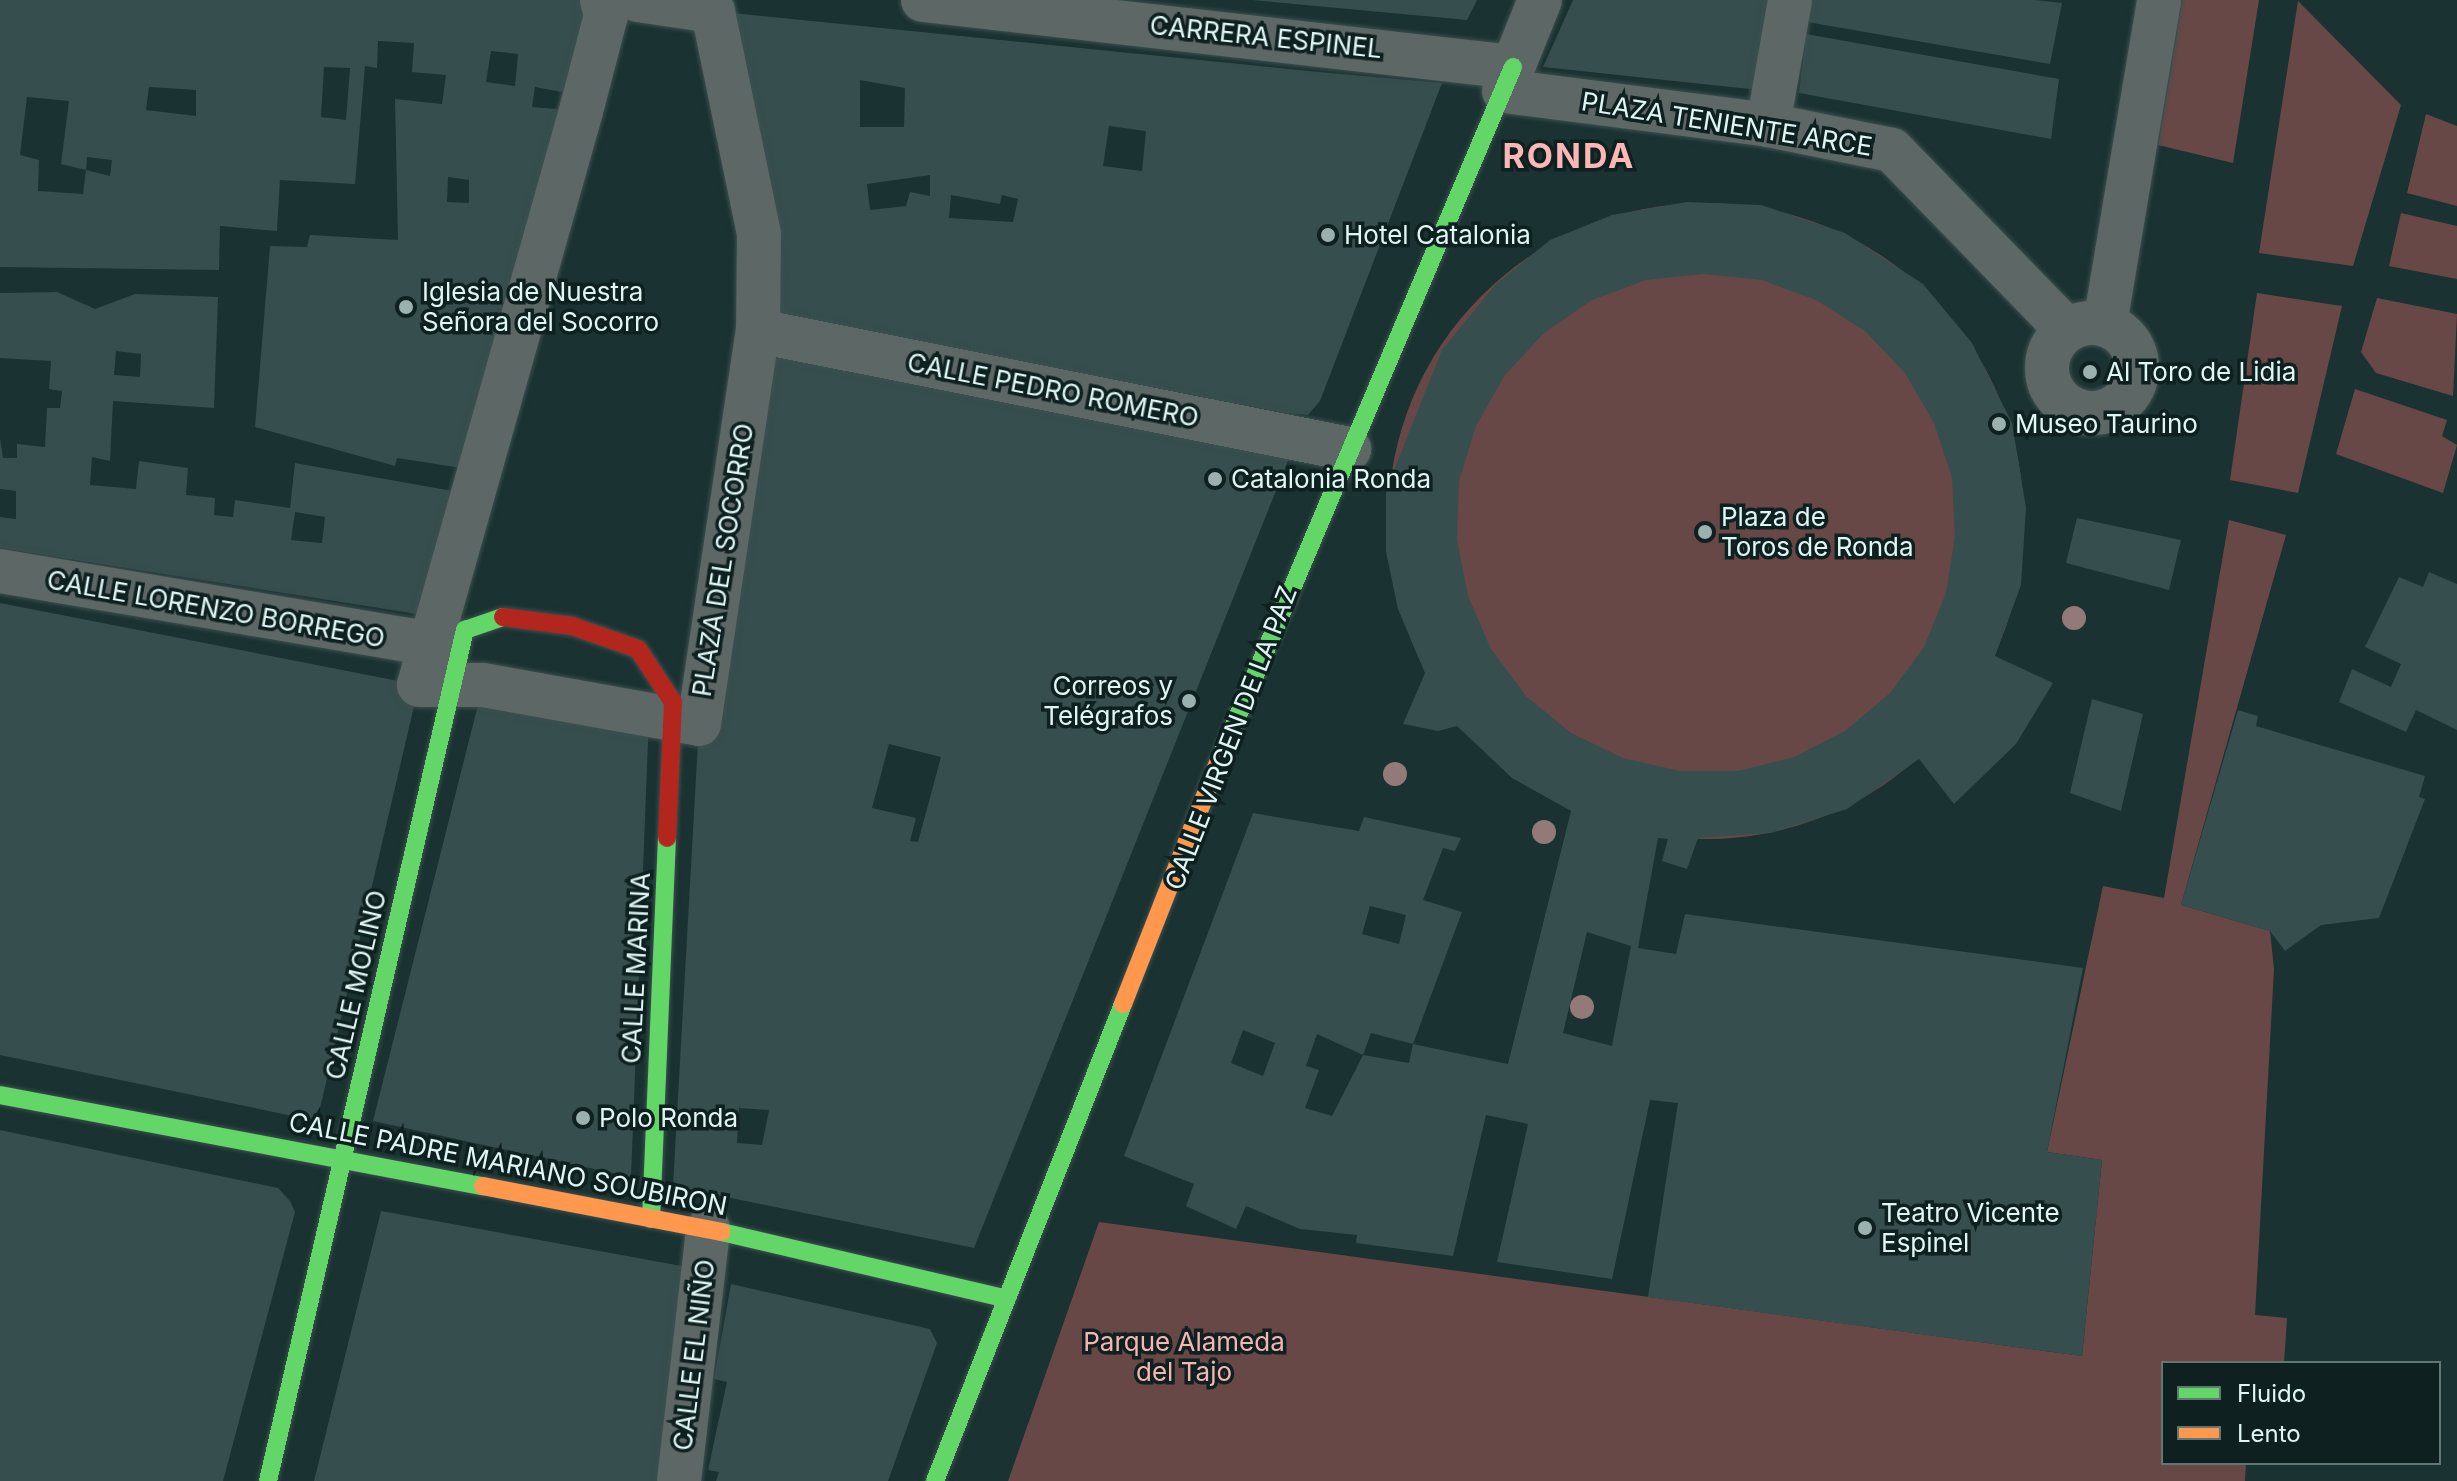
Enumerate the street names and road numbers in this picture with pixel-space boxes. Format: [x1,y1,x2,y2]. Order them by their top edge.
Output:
street label: CARRERA ESPINEL [1148,9,1384,65]
street label: PLAZA TENIENTE ARCE [1579,86,1875,162]
street label: CALLE PEDRO ROMERO [905,346,1201,434]
street label: PLAZA DEL SOCORRO [686,421,760,699]
street label: CALLE LORENZO BORREGO [45,564,387,654]
street label: CALLE VIRGEN DE LA PAZ [1159,582,1303,894]
street label: CALLE MARINA [615,872,657,1064]
street label: CALLE MOLINO [319,887,393,1083]
street label: CALLE PADRE MARIANO SOUBIRON [286,1106,730,1222]
street label: CALLE EL NIÑO [667,1258,721,1452]

